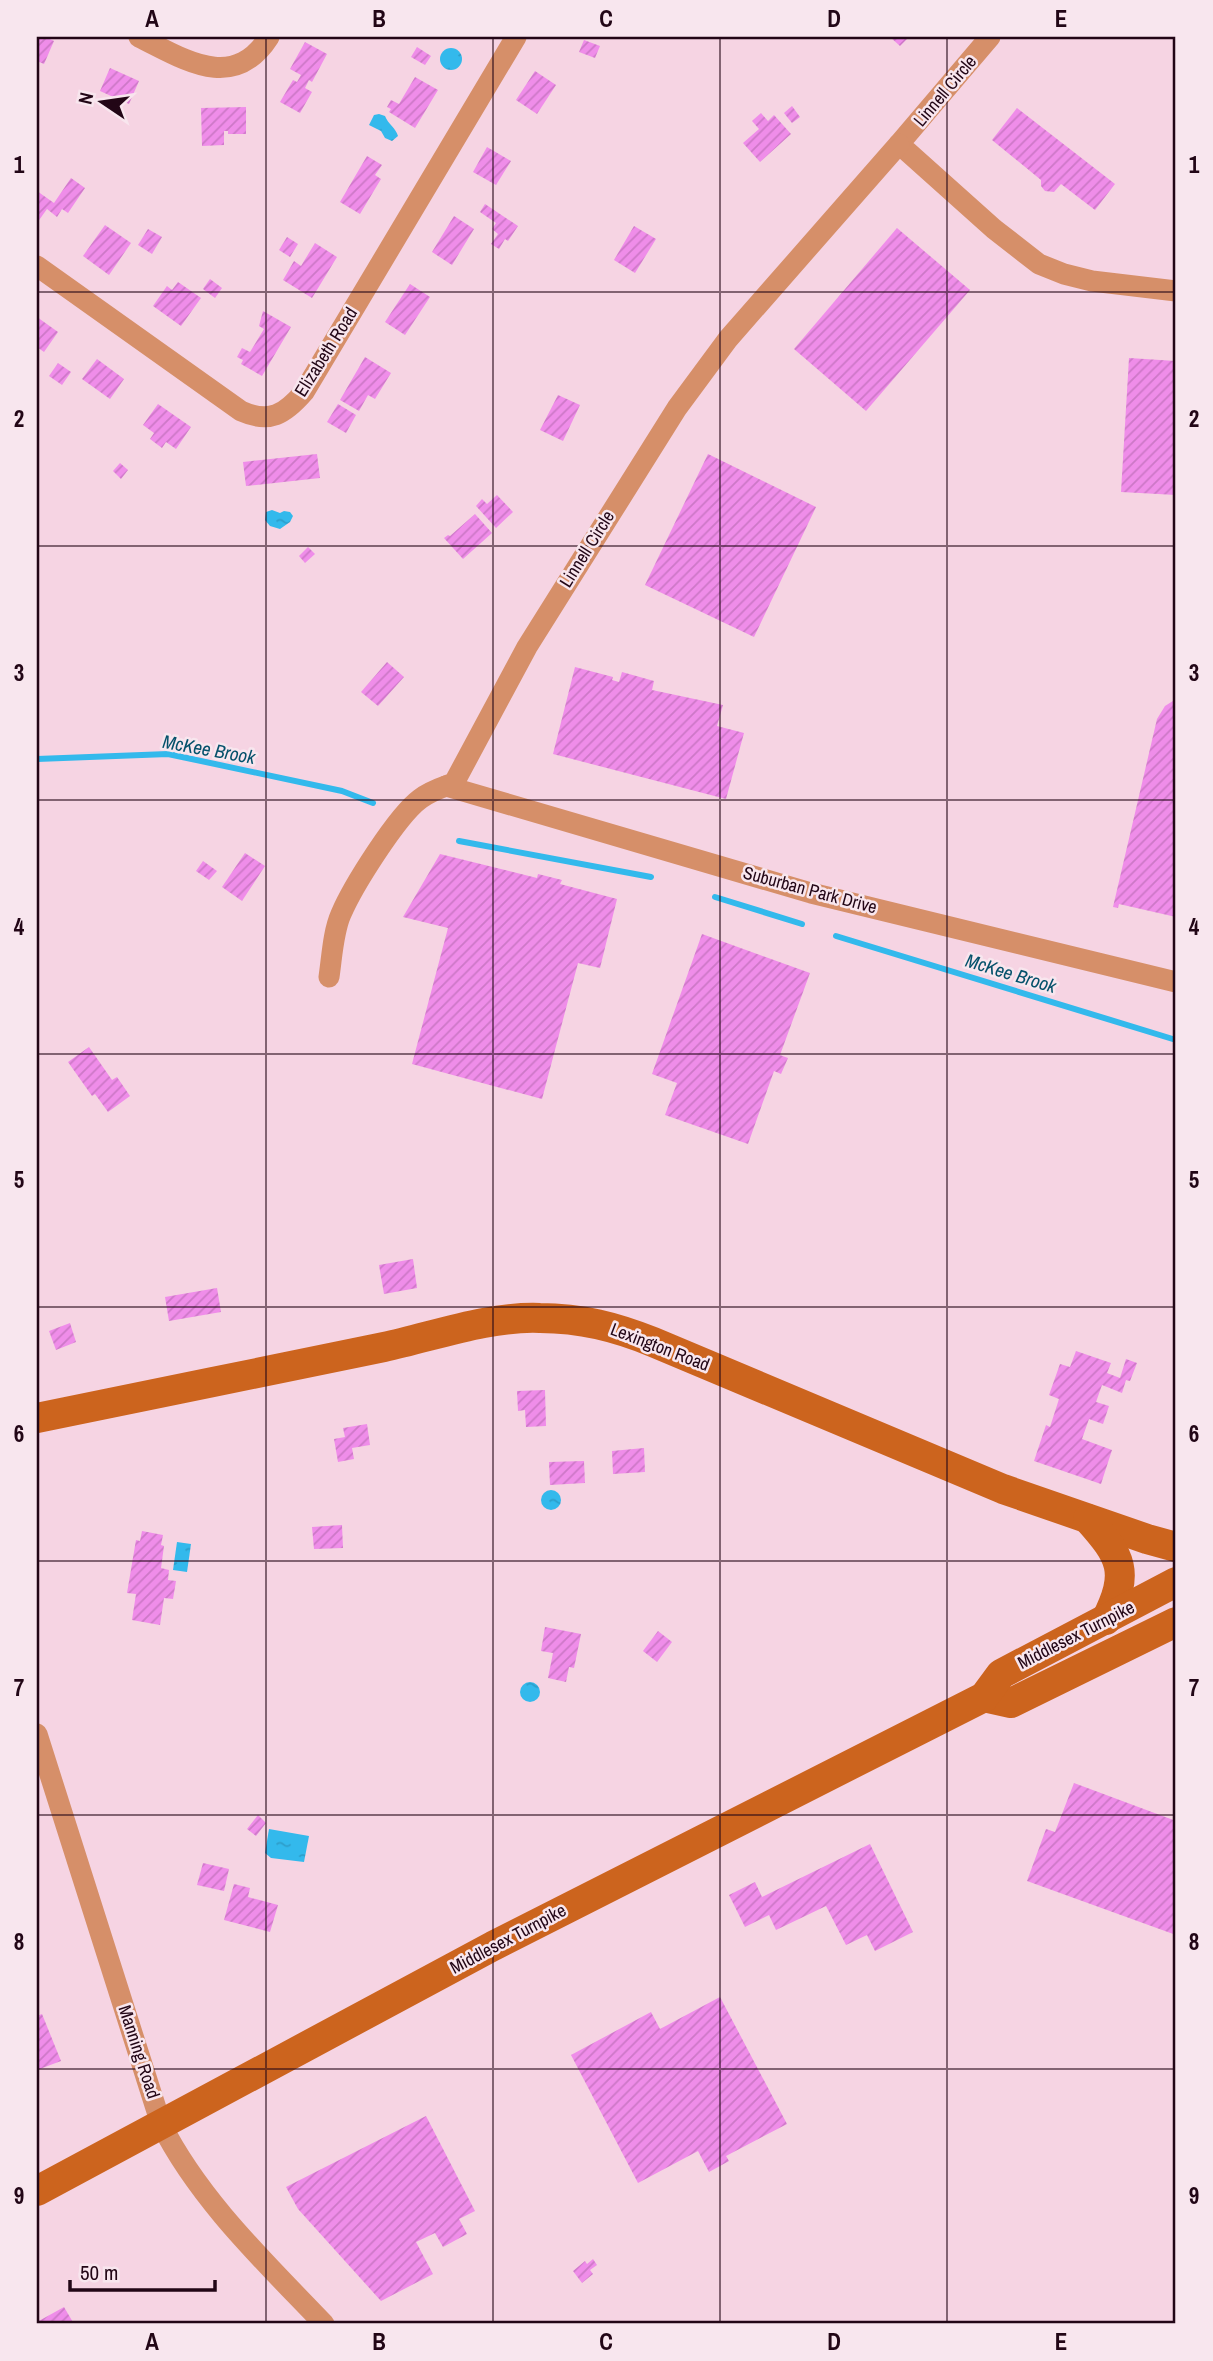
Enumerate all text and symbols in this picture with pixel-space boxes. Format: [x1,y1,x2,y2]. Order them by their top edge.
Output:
text: A [145,3,159,34]
text: B [372,3,386,34]
text: C [599,3,613,34]
text: D [827,3,841,34]
text: E [1055,3,1067,34]
street label: Linnell Circle [907,50,982,132]
north arrow [66,66,136,136]
text: N [72,90,99,107]
text: 1 [14,149,25,180]
text: 1 [1189,149,1200,180]
street label: Elizabeth Road [288,302,363,401]
text: 2 [14,403,24,434]
text: 2 [1189,403,1199,434]
street label: Linnell Circle [553,506,620,592]
text: 3 [14,657,24,688]
text: 3 [1189,657,1199,688]
water label: McKee Brook [161,728,258,770]
street label: Suburban Park Drive [740,860,880,919]
text: 4 [14,911,25,942]
text: 4 [1189,911,1200,942]
water label: McKee Brook [962,947,1061,999]
text: 5 [14,1164,24,1195]
text: 5 [1189,1164,1199,1195]
street label: Lexington Road [607,1316,713,1377]
text: 6 [14,1418,24,1449]
text: 6 [1189,1418,1199,1449]
street label: Middlesex Turnpike [1013,1594,1139,1675]
text: 7 [14,1672,24,1703]
text: 7 [1189,1672,1199,1703]
street label: Middlesex Turnpike [445,1897,570,1980]
text: 8 [14,1926,24,1957]
text: 8 [1189,1926,1199,1957]
street label: Manning Road [113,2002,166,2102]
text: 9 [14,2180,24,2211]
text: 9 [1189,2180,1199,2211]
scale bar [70,2249,215,2293]
text: 50 m [80,2258,118,2287]
text: A [145,2326,159,2357]
text: B [372,2326,386,2357]
text: C [599,2326,613,2357]
text: D [827,2326,841,2357]
text: E [1055,2326,1067,2357]

